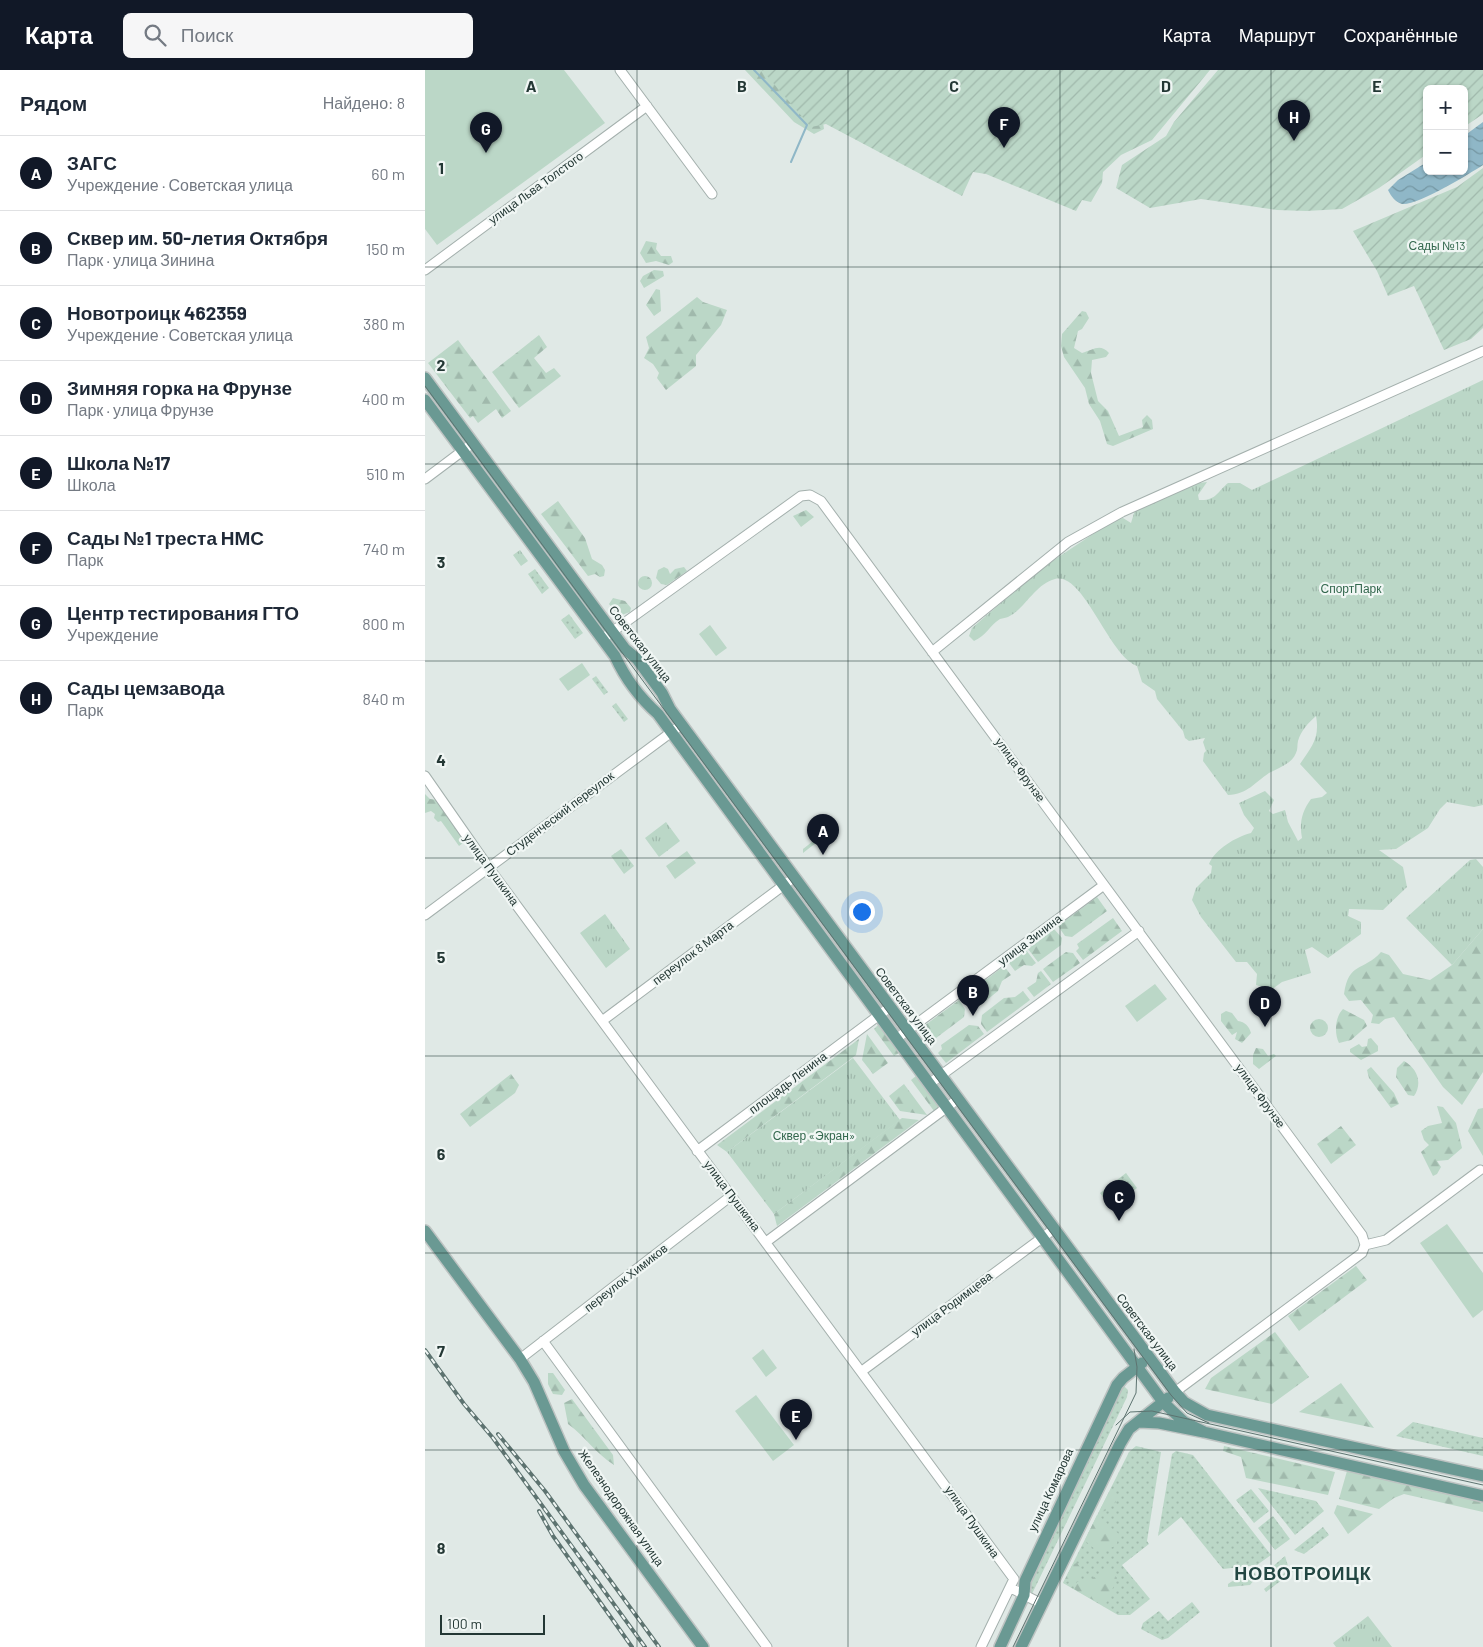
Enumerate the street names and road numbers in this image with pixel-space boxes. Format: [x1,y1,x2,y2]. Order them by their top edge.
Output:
street label: улица Льва Толстого [485,148,586,227]
street label: Советская улица [606,602,675,685]
street label: улица Фрунзе [992,735,1049,805]
street label: Студенческий переулок [503,768,617,859]
street label: улица Пушкина [460,831,523,909]
street label: улица Зинина [995,911,1065,968]
street label: переулок 8 Марта [649,917,736,988]
street label: Советская улица [872,964,941,1048]
street label: площадь Ленина [746,1048,830,1117]
street label: улица Фрунзе [1232,1061,1289,1131]
street label: улица Пушкина [701,1157,764,1234]
street label: переулок Химиков [581,1240,670,1315]
street label: улица Родимцева [908,1268,995,1339]
street label: Советская улица [1113,1290,1182,1374]
street label: улица Комарова [1025,1445,1077,1534]
street label: Железнодорожная улица [575,1446,668,1569]
street label: улица Пушкина [942,1483,1003,1561]

